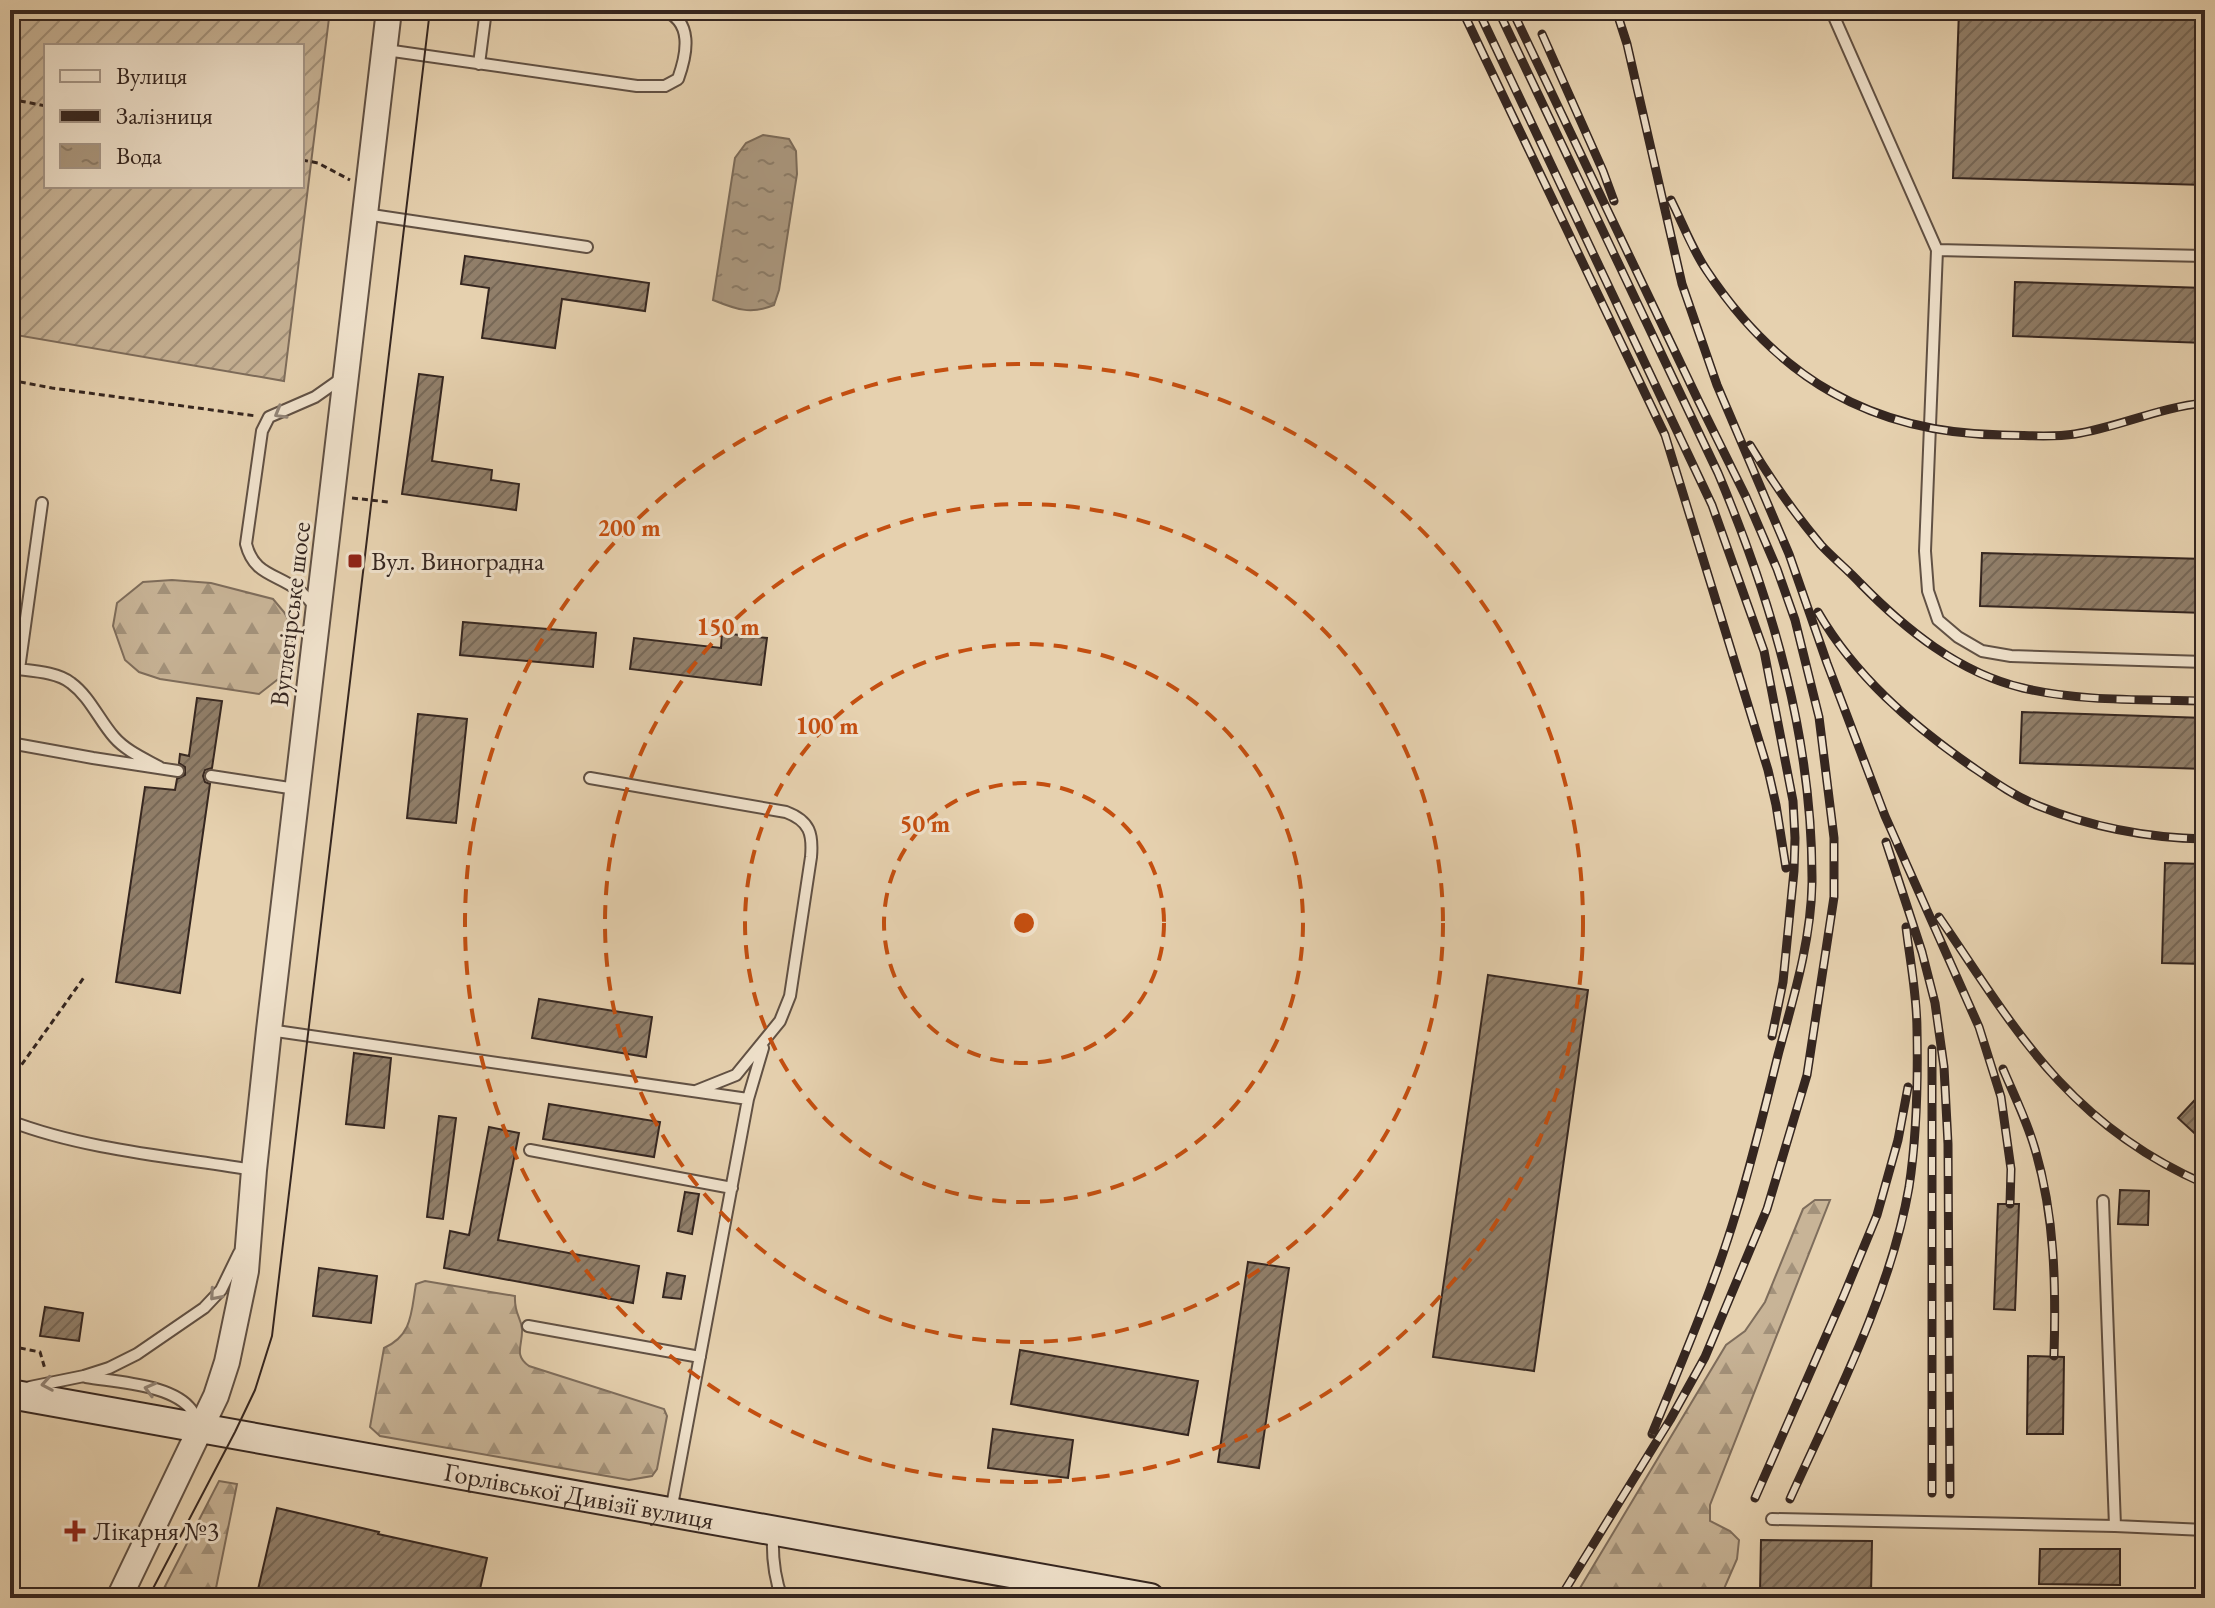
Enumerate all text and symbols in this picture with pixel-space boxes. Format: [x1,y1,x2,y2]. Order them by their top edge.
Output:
legend [44,44,304,188]
text: Вулиця [116,60,188,91]
text: Залізниця [116,100,213,131]
text: Вода [116,140,162,171]
one-way arrow [274,403,289,419]
text: 200 m [597,512,661,543]
street label: Вуглегірське шосе [262,520,318,708]
place label: Вул. Виноградна [371,544,545,578]
marker: Вул. Виноградна [346,552,364,570]
text: 150 m [696,611,760,642]
text: 100 m [795,710,859,741]
text: 50 m [900,808,950,839]
centre of rings [1010,909,1038,937]
one-way arrow [210,1285,225,1300]
one-way arrow [40,1375,54,1392]
one-way arrow [143,1382,157,1398]
street label: Горлівської Дивізії вулиця [441,1455,716,1537]
place label: Лікарня №3 [93,1514,219,1548]
marker: Лікарня №3 [64,1520,86,1542]

